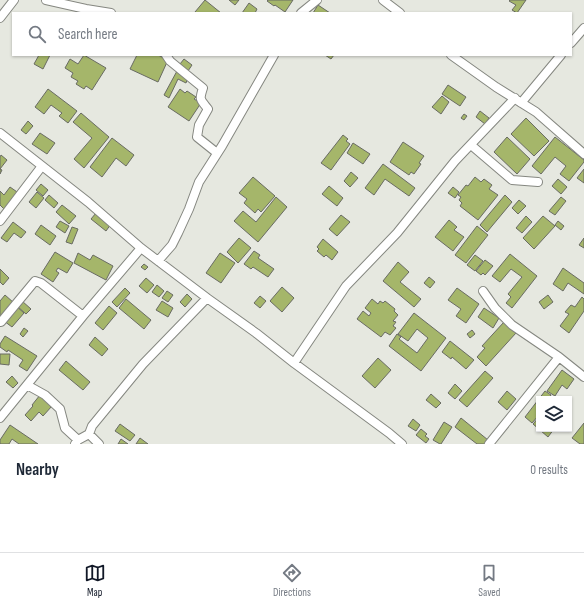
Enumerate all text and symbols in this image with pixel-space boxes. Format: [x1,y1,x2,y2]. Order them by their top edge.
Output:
search box [12,12,572,56]
icon: search [26,23,48,45]
text: Search here [58,25,118,44]
map controls [536,396,572,432]
button: layers [536,396,572,432]
text: Nearby [16,460,59,480]
text: 0 results [530,462,568,478]
tab: Map [84,562,106,599]
tab: Directions [273,562,311,599]
tab: Saved [478,562,500,599]

